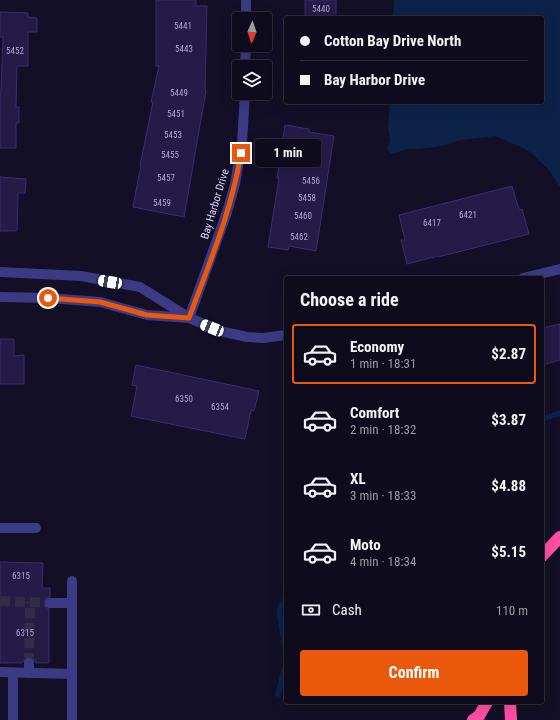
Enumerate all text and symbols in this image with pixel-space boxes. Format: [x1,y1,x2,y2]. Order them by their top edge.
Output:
house number: 5440 [312,4,330,14]
north arrow [232,12,272,52]
map controls [232,12,272,100]
house number: 5441 [174,21,192,31]
text: Cotton Bay Drive North [324,32,461,50]
house number: 5443 [175,44,193,54]
house number: 5452 [6,46,24,56]
button: layers [232,60,272,100]
text: Bay Harbor Drive [324,71,425,89]
house number: 5449 [170,88,188,98]
house number: 5451 [167,109,185,119]
house number: 5453 [164,130,182,140]
callout: 1 min [255,139,321,167]
route end [232,144,250,162]
text: 1 min [274,145,302,160]
house number: 5455 [161,150,179,160]
street label: Bay Harbor Drive [198,167,232,241]
house number: 5457 [157,173,175,183]
house number: 5456 [302,176,320,186]
house number: 5458 [298,193,316,203]
house number: 5459 [153,198,171,208]
house number: 6421 [459,210,477,220]
house number: 5460 [294,211,312,221]
house number: 6417 [423,218,441,228]
house number: 5462 [290,232,308,242]
car [97,274,123,290]
route start [39,289,57,307]
text: Choose a ride [300,289,399,310]
car [199,318,225,338]
icon: car [302,336,338,372]
text: Economy [350,338,404,356]
text: $2.87 [491,345,526,363]
text: 1 min · 18:31 [350,356,416,371]
house number: 6350 [175,394,193,404]
house number: 6354 [211,402,229,412]
icon: car [302,402,338,438]
text: Comfort [350,404,399,422]
text: $3.87 [491,411,526,429]
text: 2 min · 18:32 [350,422,416,437]
icon: car [302,468,338,504]
text: XL [350,470,366,488]
text: $4.88 [491,477,526,495]
text: 3 min · 18:33 [350,488,416,503]
icon: car [302,534,338,570]
text: Moto [350,536,381,554]
text: $5.15 [491,543,526,561]
text: 4 min · 18:34 [350,554,416,569]
house number: 6315 [12,571,30,581]
icon: cash [300,599,322,621]
text: Cash [332,601,362,619]
text: 110 m [496,603,528,618]
house number: 6315 [16,628,34,638]
button: Confirm [300,650,528,696]

